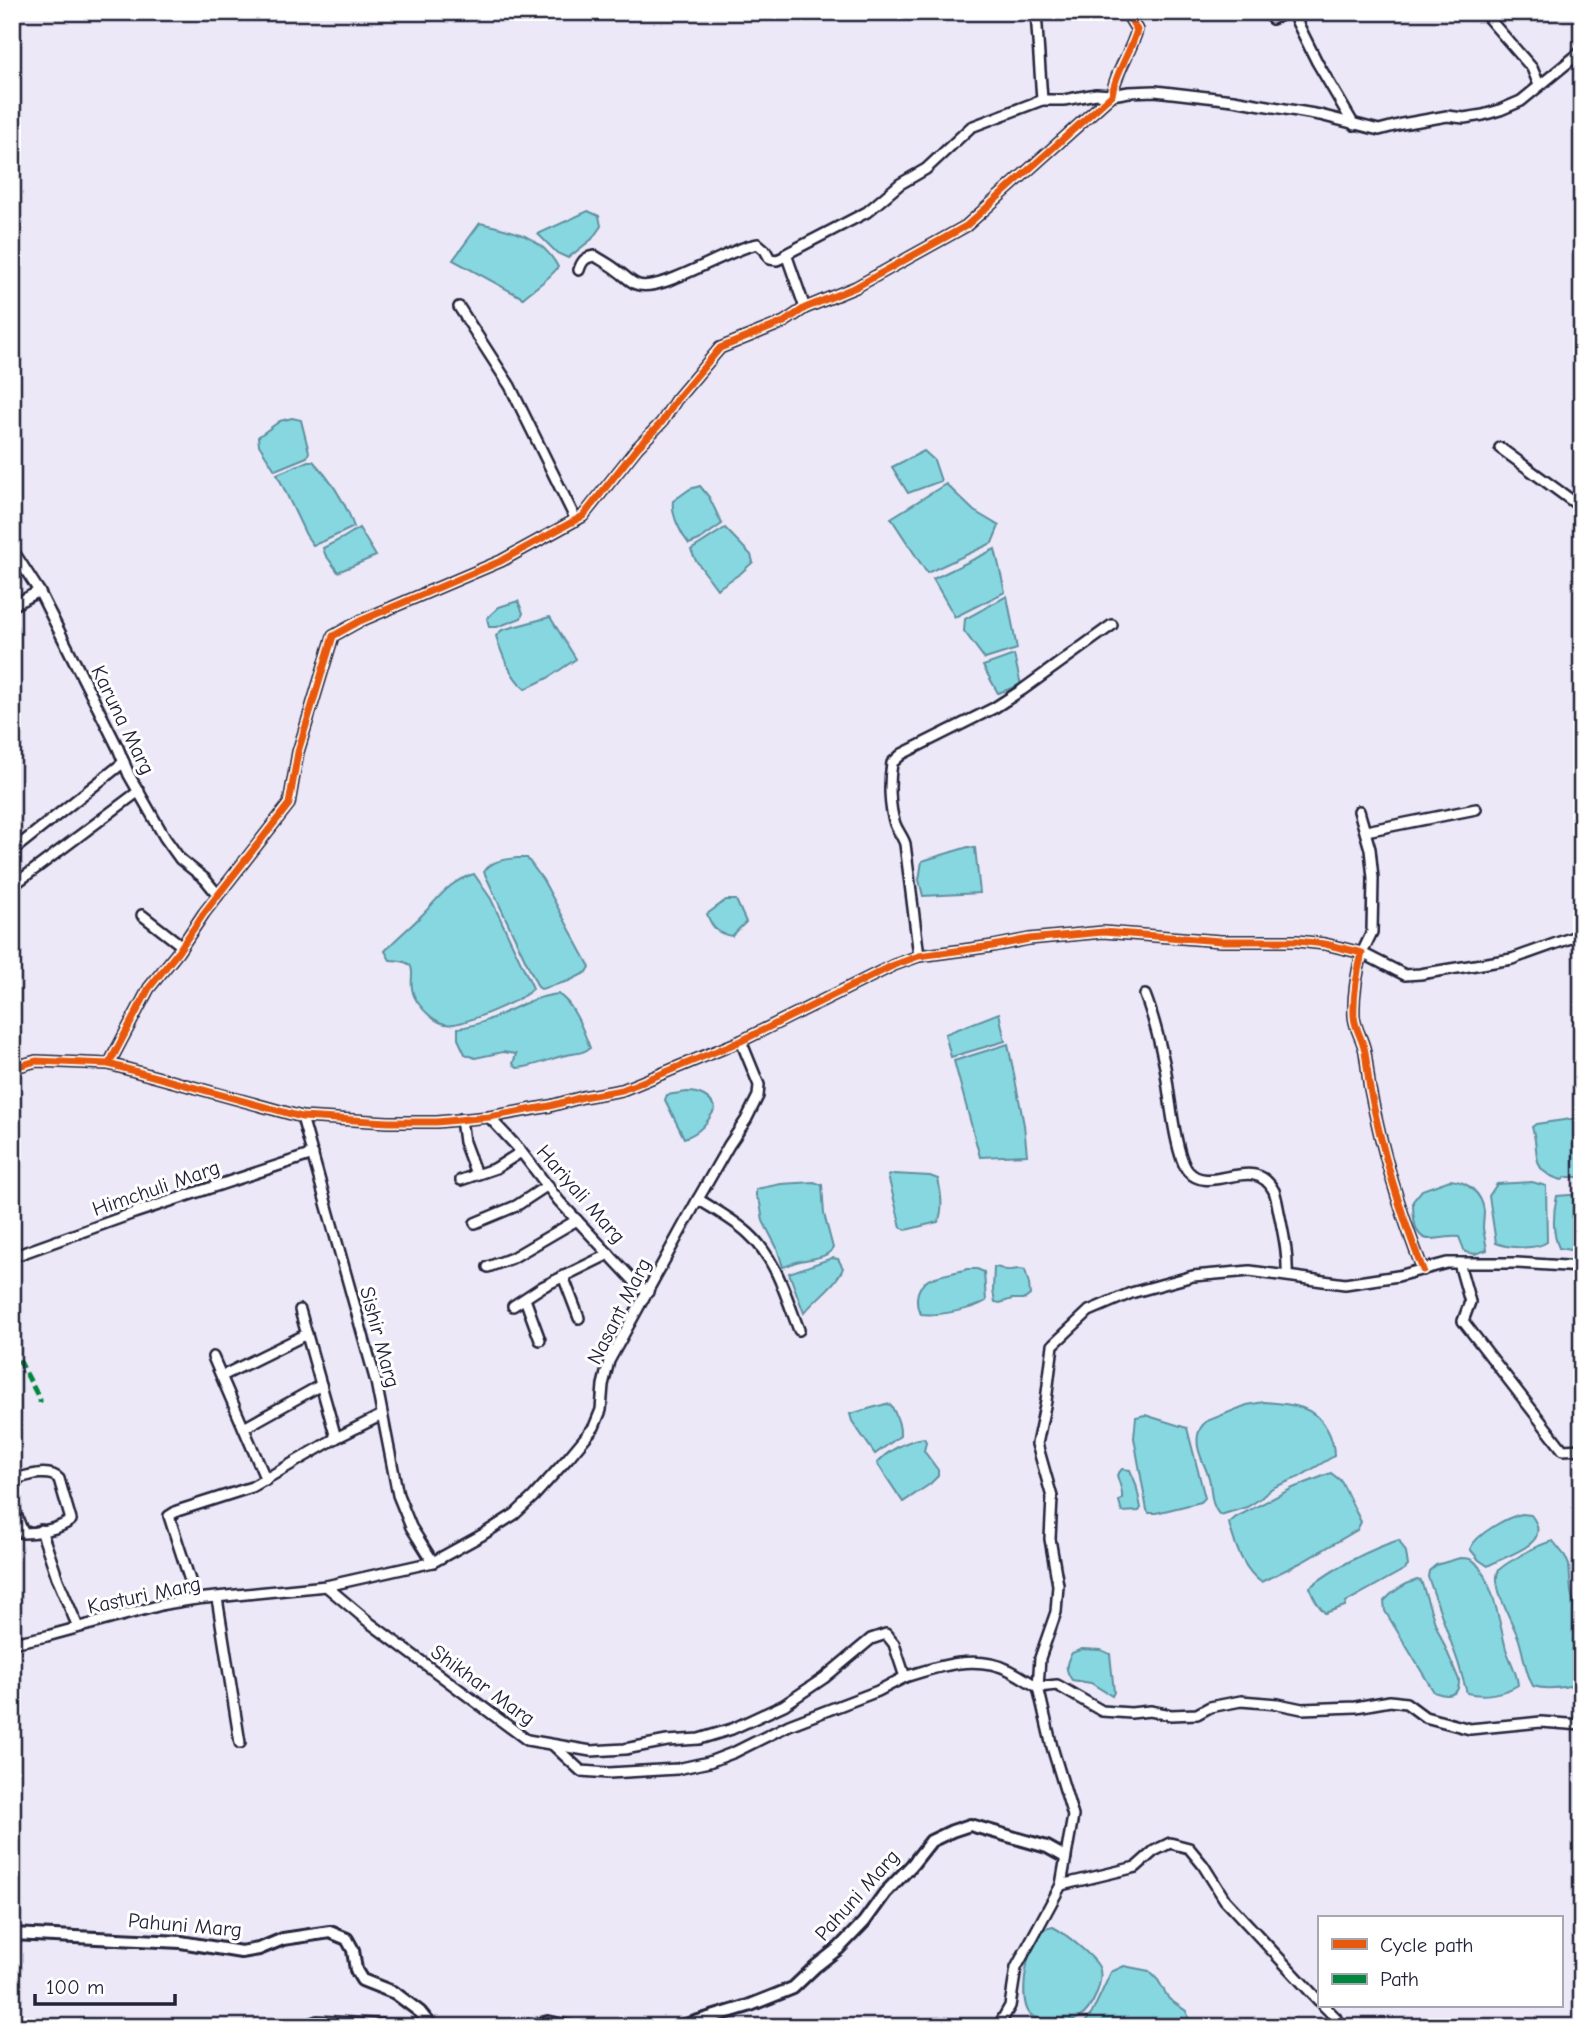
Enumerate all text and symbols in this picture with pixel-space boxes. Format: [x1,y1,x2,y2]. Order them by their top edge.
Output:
street label: Karuna Marg [86,662,160,778]
street label: Hariyali Marg [532,1140,630,1248]
street label: Himchuli Marg [89,1155,223,1221]
street label: Nasant Marg [582,1254,656,1368]
street label: Sishir Marg [355,1284,405,1390]
street label: Kasturi Marg [85,1571,203,1619]
street label: Shikhar Marg [426,1639,540,1731]
street label: Pahuni Marg [810,1844,904,1946]
street label: Pahuni Marg [127,1908,243,1942]
legend [1318,1916,1562,2008]
text: Cycle path [1380,1933,1473,1957]
scale bar [35,1962,175,2006]
text: Path [1380,1967,1419,1991]
text: 100 m [46,1975,104,1999]

